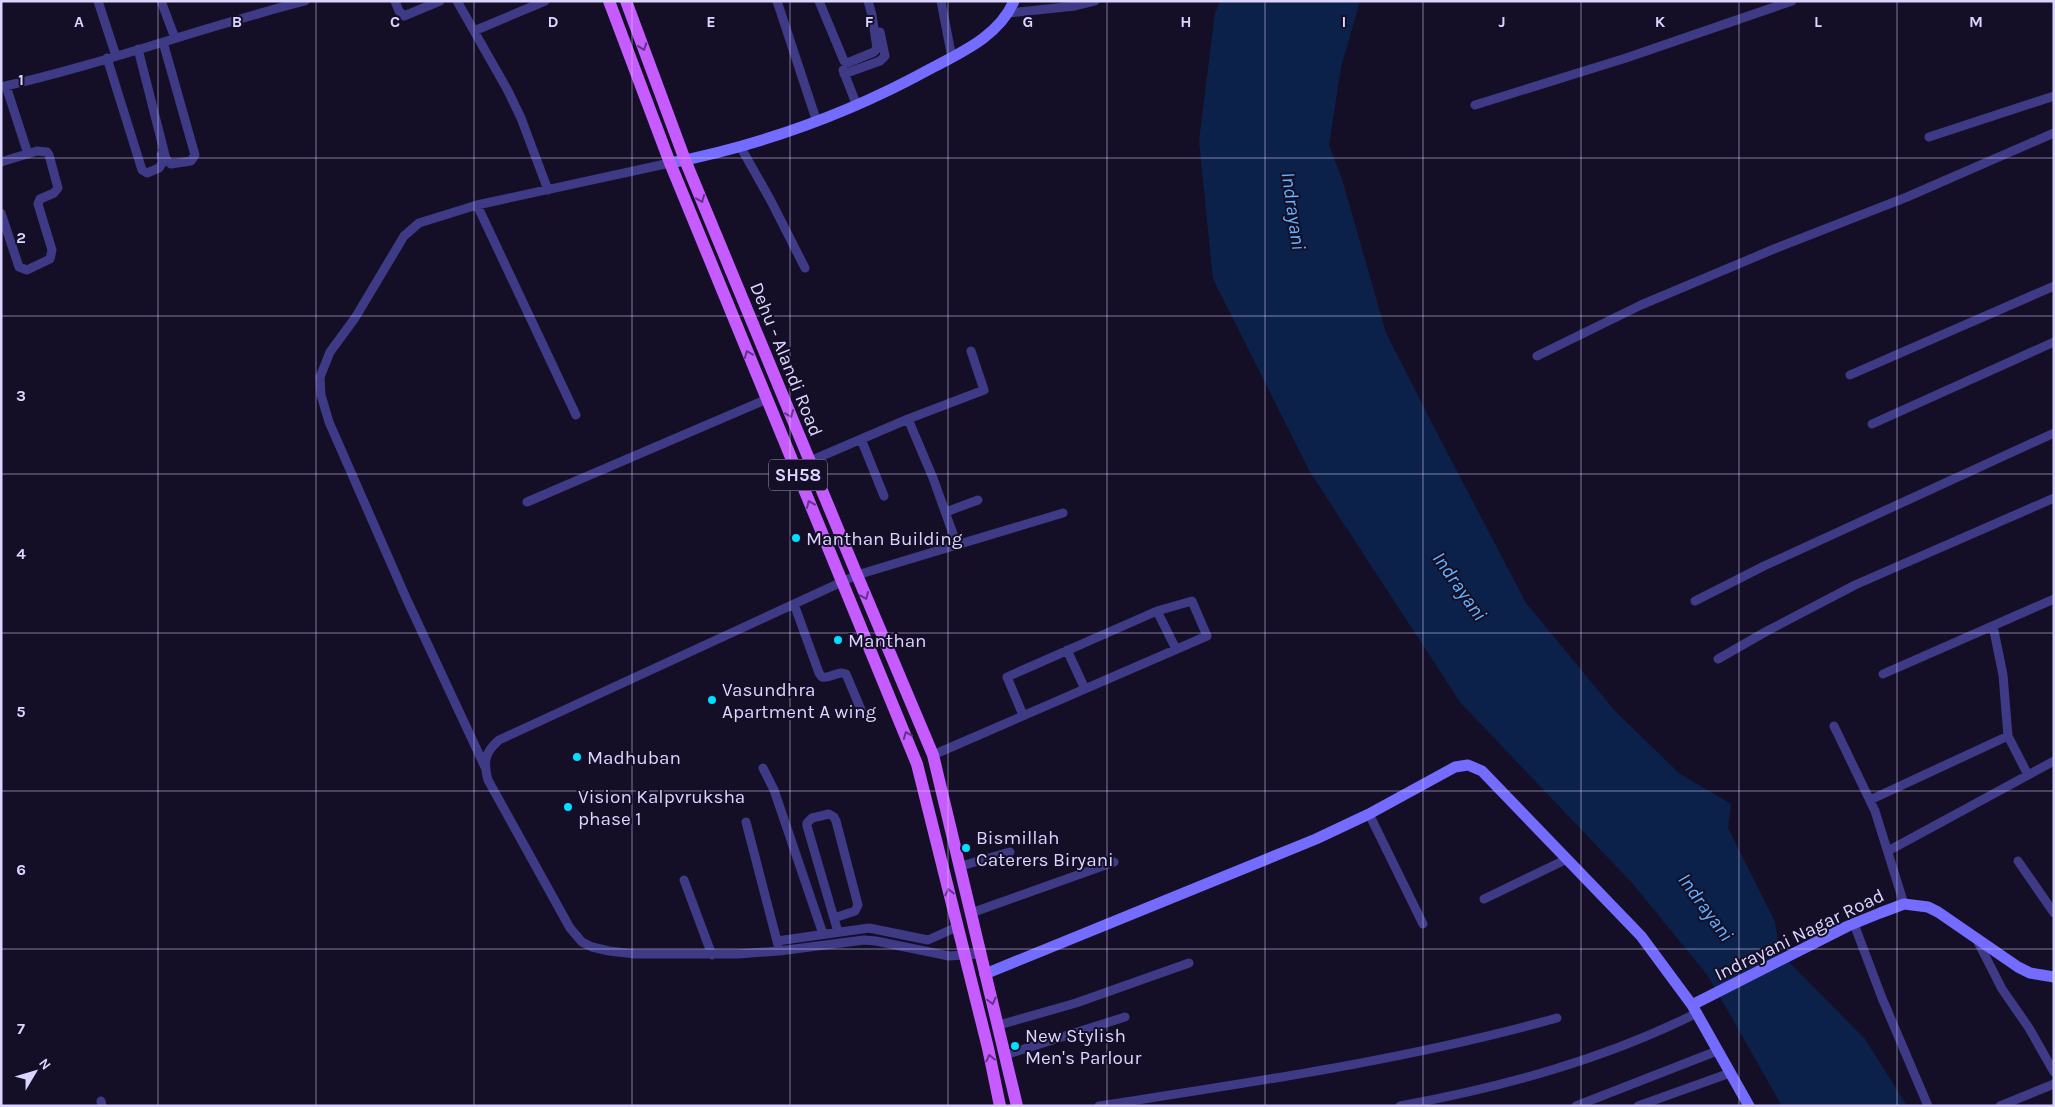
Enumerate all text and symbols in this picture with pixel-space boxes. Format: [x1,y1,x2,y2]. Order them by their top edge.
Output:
text: A [74,12,84,31]
text: B [232,12,242,31]
text: C [390,12,400,31]
text: D [548,12,559,31]
text: E [706,12,716,31]
text: F [865,12,874,31]
text: G [1023,12,1033,31]
text: H [1180,12,1192,31]
text: I [1342,12,1346,31]
text: J [1498,12,1506,31]
text: K [1655,12,1666,31]
text: L [1814,12,1822,31]
text: M [1969,12,1983,31]
one-way arrow [637,42,647,51]
text: 1 [18,70,24,89]
water label: Indrayani [1277,171,1310,252]
one-way arrow [695,194,705,203]
text: 2 [16,228,26,247]
street label: Dehu - Alandi Road [745,279,827,440]
one-way arrow [744,350,755,359]
text: 3 [16,386,26,405]
one-way arrow [784,409,794,417]
road number: SH58 [769,460,827,490]
one-way arrow [806,500,817,509]
place label: Manthan Building [806,528,963,550]
marker: Manthan Building [790,532,802,544]
text: 4 [16,544,26,563]
water label: Indrayani [1428,548,1492,625]
one-way arrow [859,591,870,600]
place label: Manthan [848,630,927,652]
marker: Manthan [832,634,844,646]
place label: Vasundhra Apartment A wing [722,679,876,723]
marker: Vasundhra Apartment A wing [706,694,718,706]
text: 5 [16,702,26,721]
one-way arrow [902,731,913,740]
place label: Madhuban [587,747,681,769]
marker: Madhuban [571,751,583,763]
place label: Vision Kalpvruksha phase 1 [578,786,745,830]
marker: Vision Kalpvruksha phase 1 [562,801,574,813]
place label: Bismillah Caterers Biryani [976,827,1114,871]
marker: Bismillah Caterers Biryani [960,842,972,854]
text: 6 [16,860,26,879]
water label: Indrayani [1673,869,1738,946]
street label: Indrayani Nagar Road [1711,884,1888,986]
one-way arrow [944,887,955,896]
one-way arrow [987,996,997,1004]
text: 7 [17,1019,25,1038]
place label: New Stylish Men's Parlour [1025,1025,1141,1069]
marker: New Stylish Men's Parlour [1009,1040,1021,1052]
north arrow [10,1047,60,1097]
one-way arrow [985,1054,996,1063]
text: N [35,1055,55,1073]

